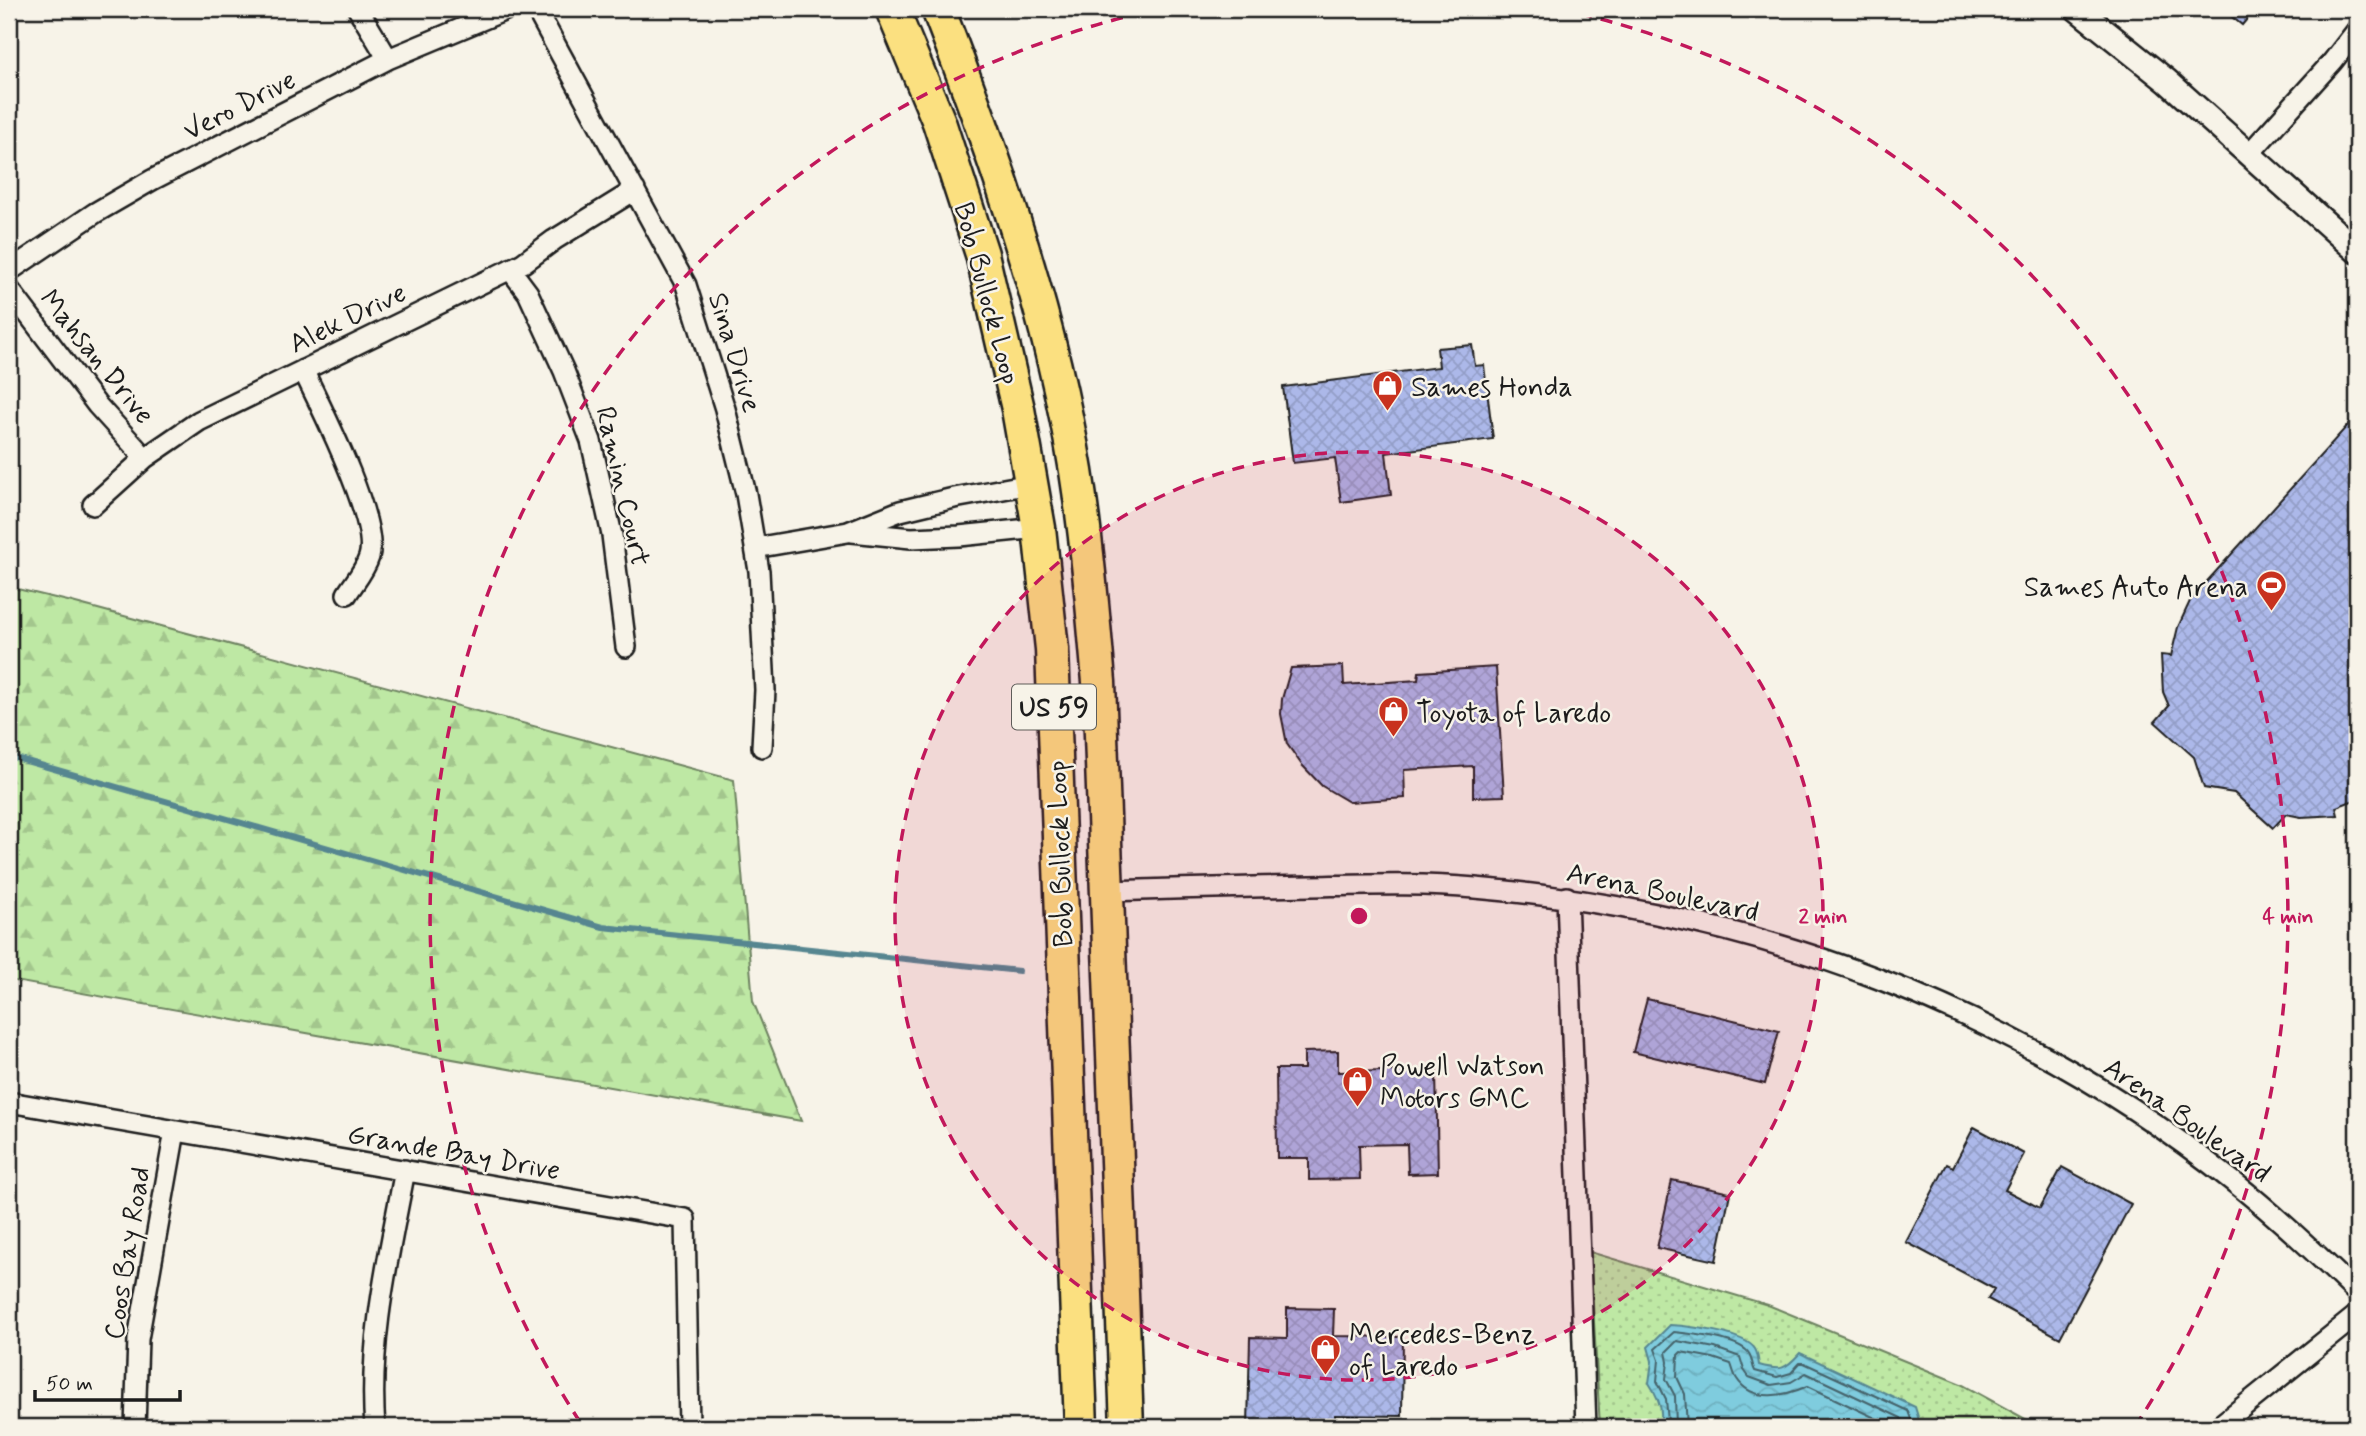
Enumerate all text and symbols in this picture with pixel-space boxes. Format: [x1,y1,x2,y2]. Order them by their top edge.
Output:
street label: Vero Drive [178,62,303,150]
street label: Bob Bullock Loop [944,199,1028,389]
street label: Alek Drive [283,275,413,363]
street label: Mahsan Drive [30,282,162,433]
street label: Sina Drive [698,288,769,417]
shop icon: Sames Honda [1371,369,1405,413]
place label: Sames Honda [1411,370,1573,407]
street label: Ramin Court [585,403,658,570]
sports icon: Sames Auto Arena [2254,569,2288,613]
place label: Sames Auto Arena [2024,570,2248,607]
road number: US 59 [1012,684,1096,730]
shop icon: Toyota of Laredo [1376,695,1410,739]
place label: Toyota of Laredo [1416,696,1611,733]
street label: Bob Bullock Loop [1040,760,1083,948]
street label: Arena Boulevard [1563,855,1762,932]
text: 2 min [1798,903,1848,931]
text: 4 min [2262,903,2314,931]
centre of rings [1347,904,1371,928]
place label: Powell Watson Motors GMC [1380,1049,1545,1118]
street label: Arena Boulevard [2096,1050,2277,1192]
shop icon: Powell Watson Motors GMC [1340,1064,1374,1108]
street label: Grande Bay Drive [344,1117,563,1190]
street label: Coos Bay Road [97,1164,160,1343]
place label: Mercedes-Benz of Laredo [1349,1317,1535,1386]
shop icon: Mercedes-Benz of Laredo [1309,1332,1343,1376]
scale bar [35,1359,180,1403]
text: 50 m [46,1370,93,1398]

